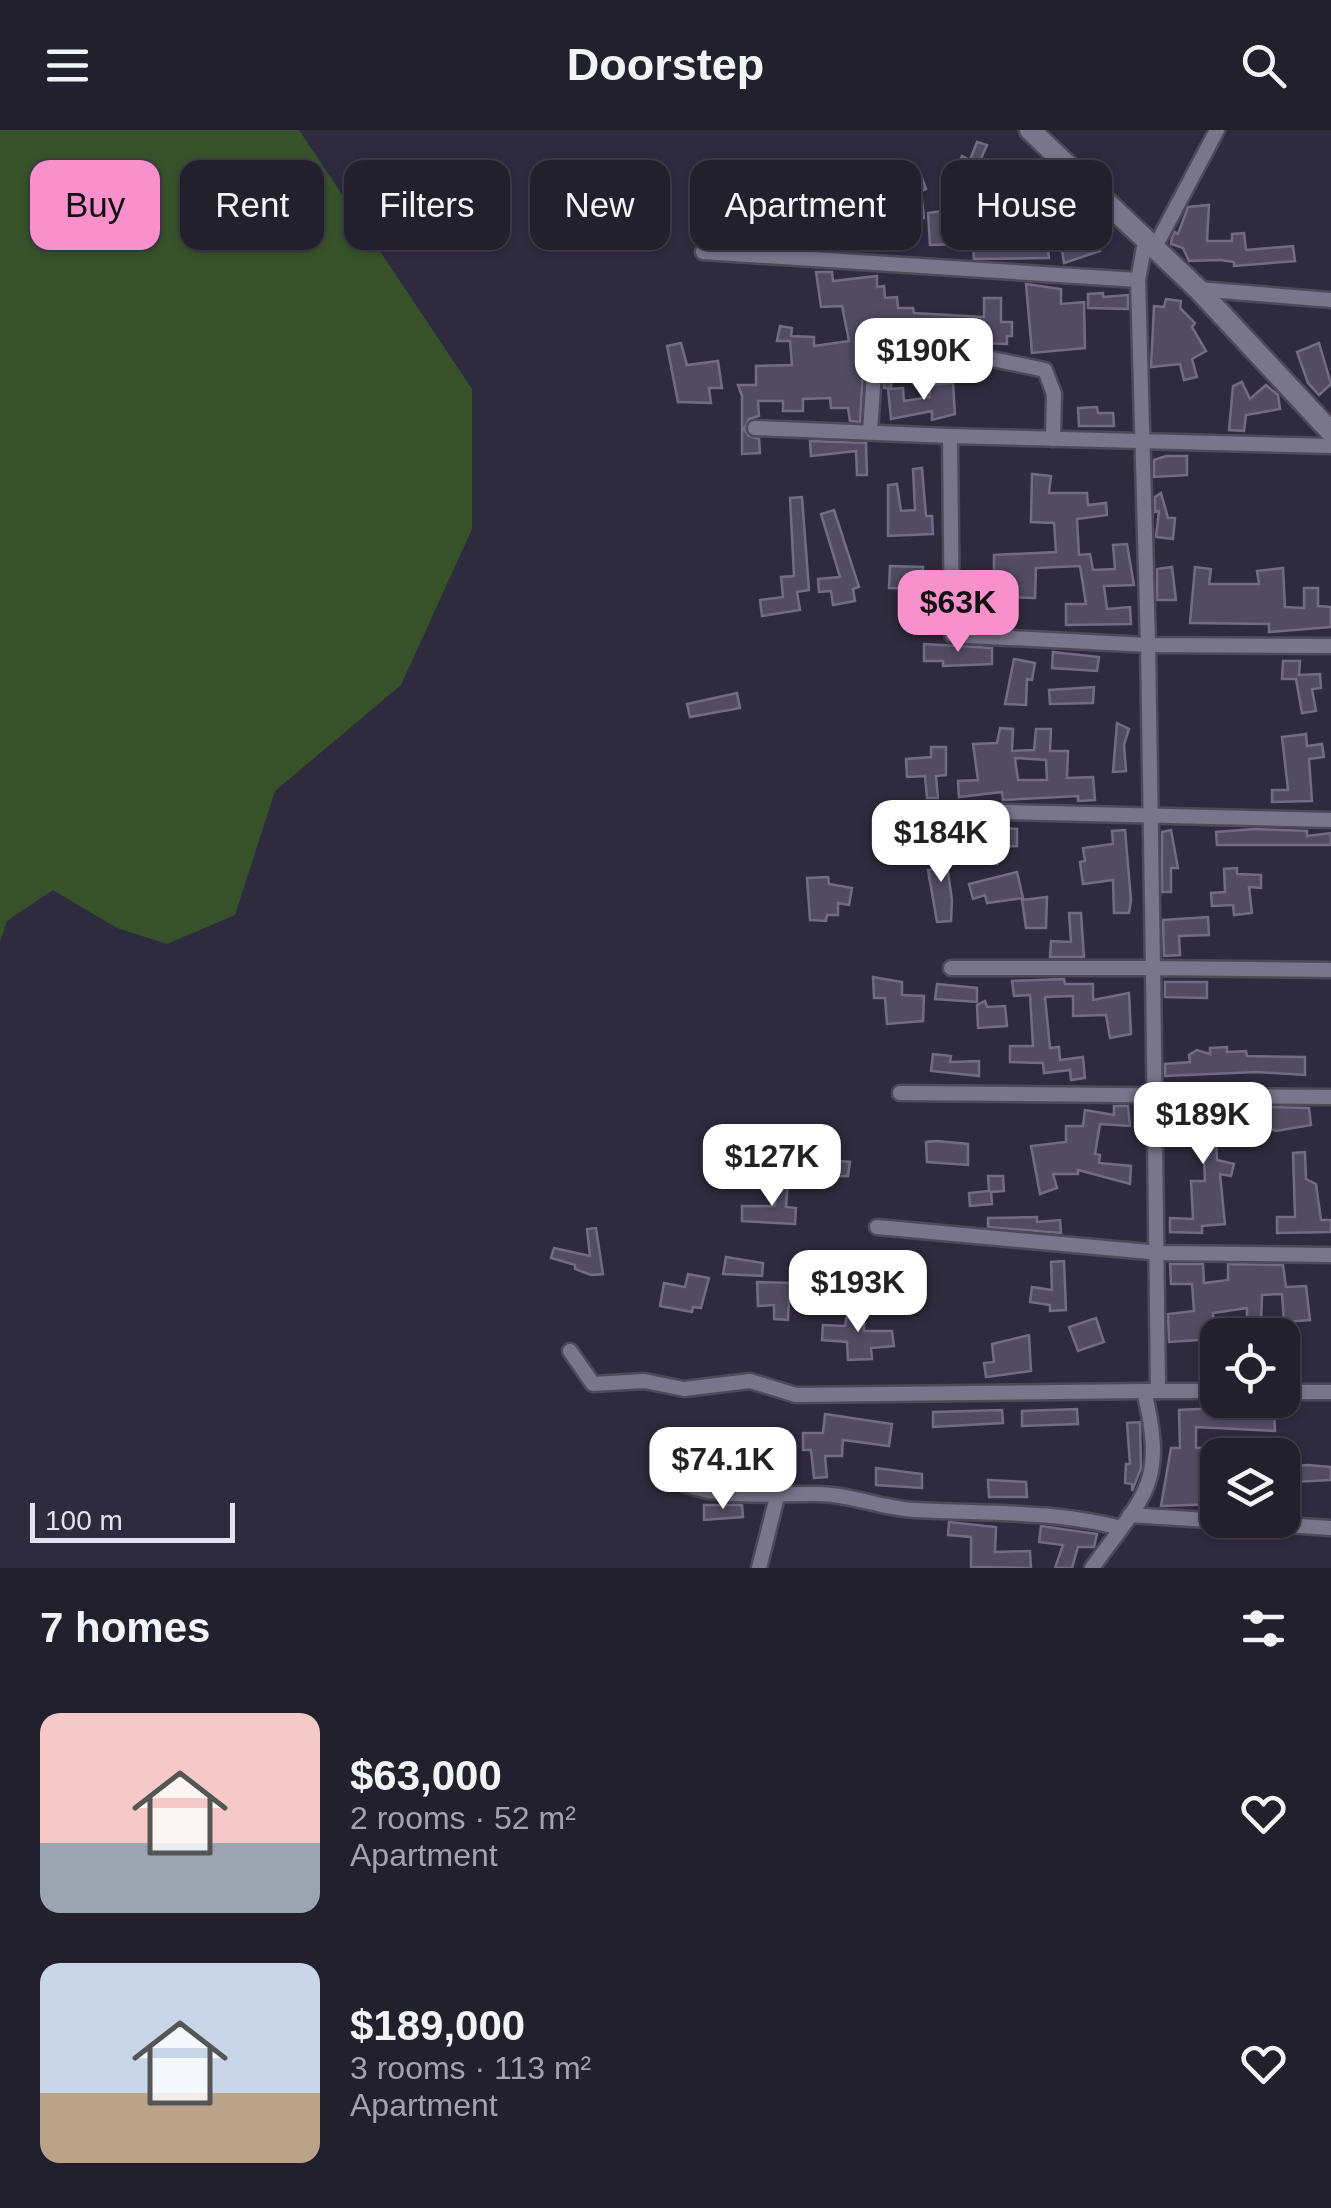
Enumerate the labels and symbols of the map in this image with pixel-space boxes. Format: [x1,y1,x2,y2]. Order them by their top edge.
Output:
pin: $190K [854,318,994,403]
pin: $63K [899,570,1017,655]
pin: $184K [871,800,1011,885]
pin: $189K [1133,1082,1273,1167]
pin: $127K [702,1124,842,1209]
pin: $193K [788,1250,928,1335]
pin: $74.1K [642,1427,804,1512]
scale bar [30,1498,235,1542]

